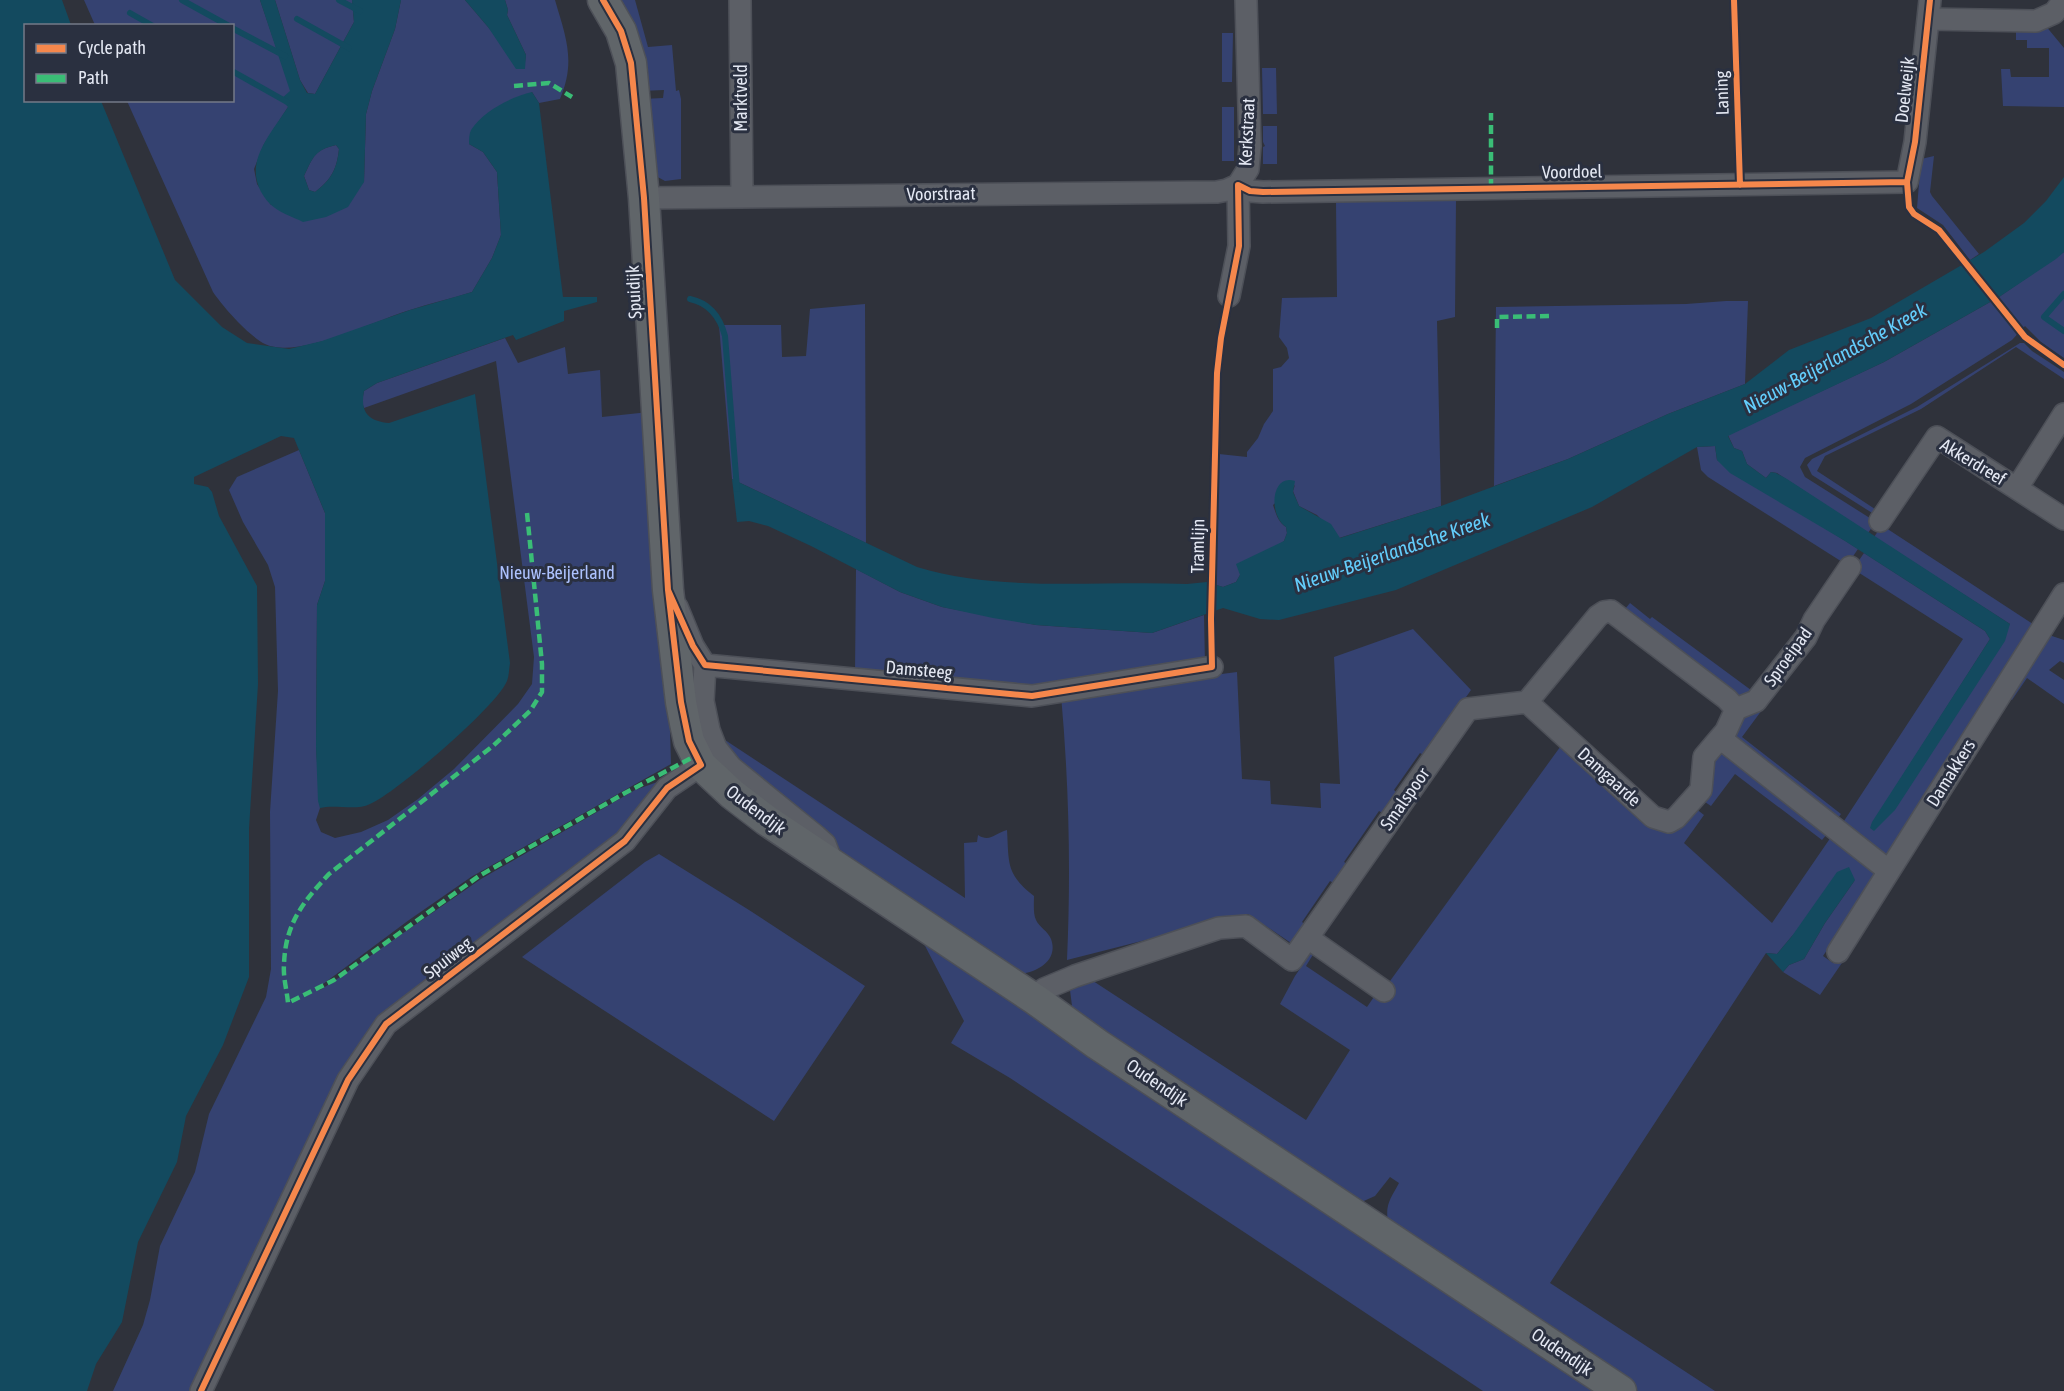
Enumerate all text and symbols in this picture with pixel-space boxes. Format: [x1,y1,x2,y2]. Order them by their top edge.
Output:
legend [24,24,234,102]
text: Cycle path [78,37,146,58]
street label: Doelweijk [1891,56,1918,124]
street label: Marktveld [730,64,751,132]
text: Path [78,67,109,88]
street label: Laning [1710,70,1733,116]
street label: Kerkstraat [1234,97,1259,167]
street label: Voordoel [1542,160,1603,183]
street label: Voorstraat [906,182,976,205]
street label: Spuidijk [622,265,645,319]
water label: Nieuw-Beijerlandsche Kreek [1739,297,1931,418]
street label: Akkerdreef [1937,434,2010,489]
water label: Nieuw-Beijerlandsche Kreek [1291,507,1493,596]
street label: Tramlijn [1187,518,1208,574]
park label: Nieuw-Beijerland [499,562,615,583]
street label: Sproeipad [1759,623,1816,690]
street label: Damsteeg [885,656,953,683]
street label: Damakkers [1922,735,1979,810]
street label: Damgaarde [1573,743,1645,810]
street label: Smalspoor [1376,763,1434,834]
street label: Oudendijk [722,780,790,839]
street label: Spuiweg [419,932,476,983]
street label: Oudendijk [1123,1054,1192,1111]
street label: Oudendijk [1528,1323,1597,1380]

